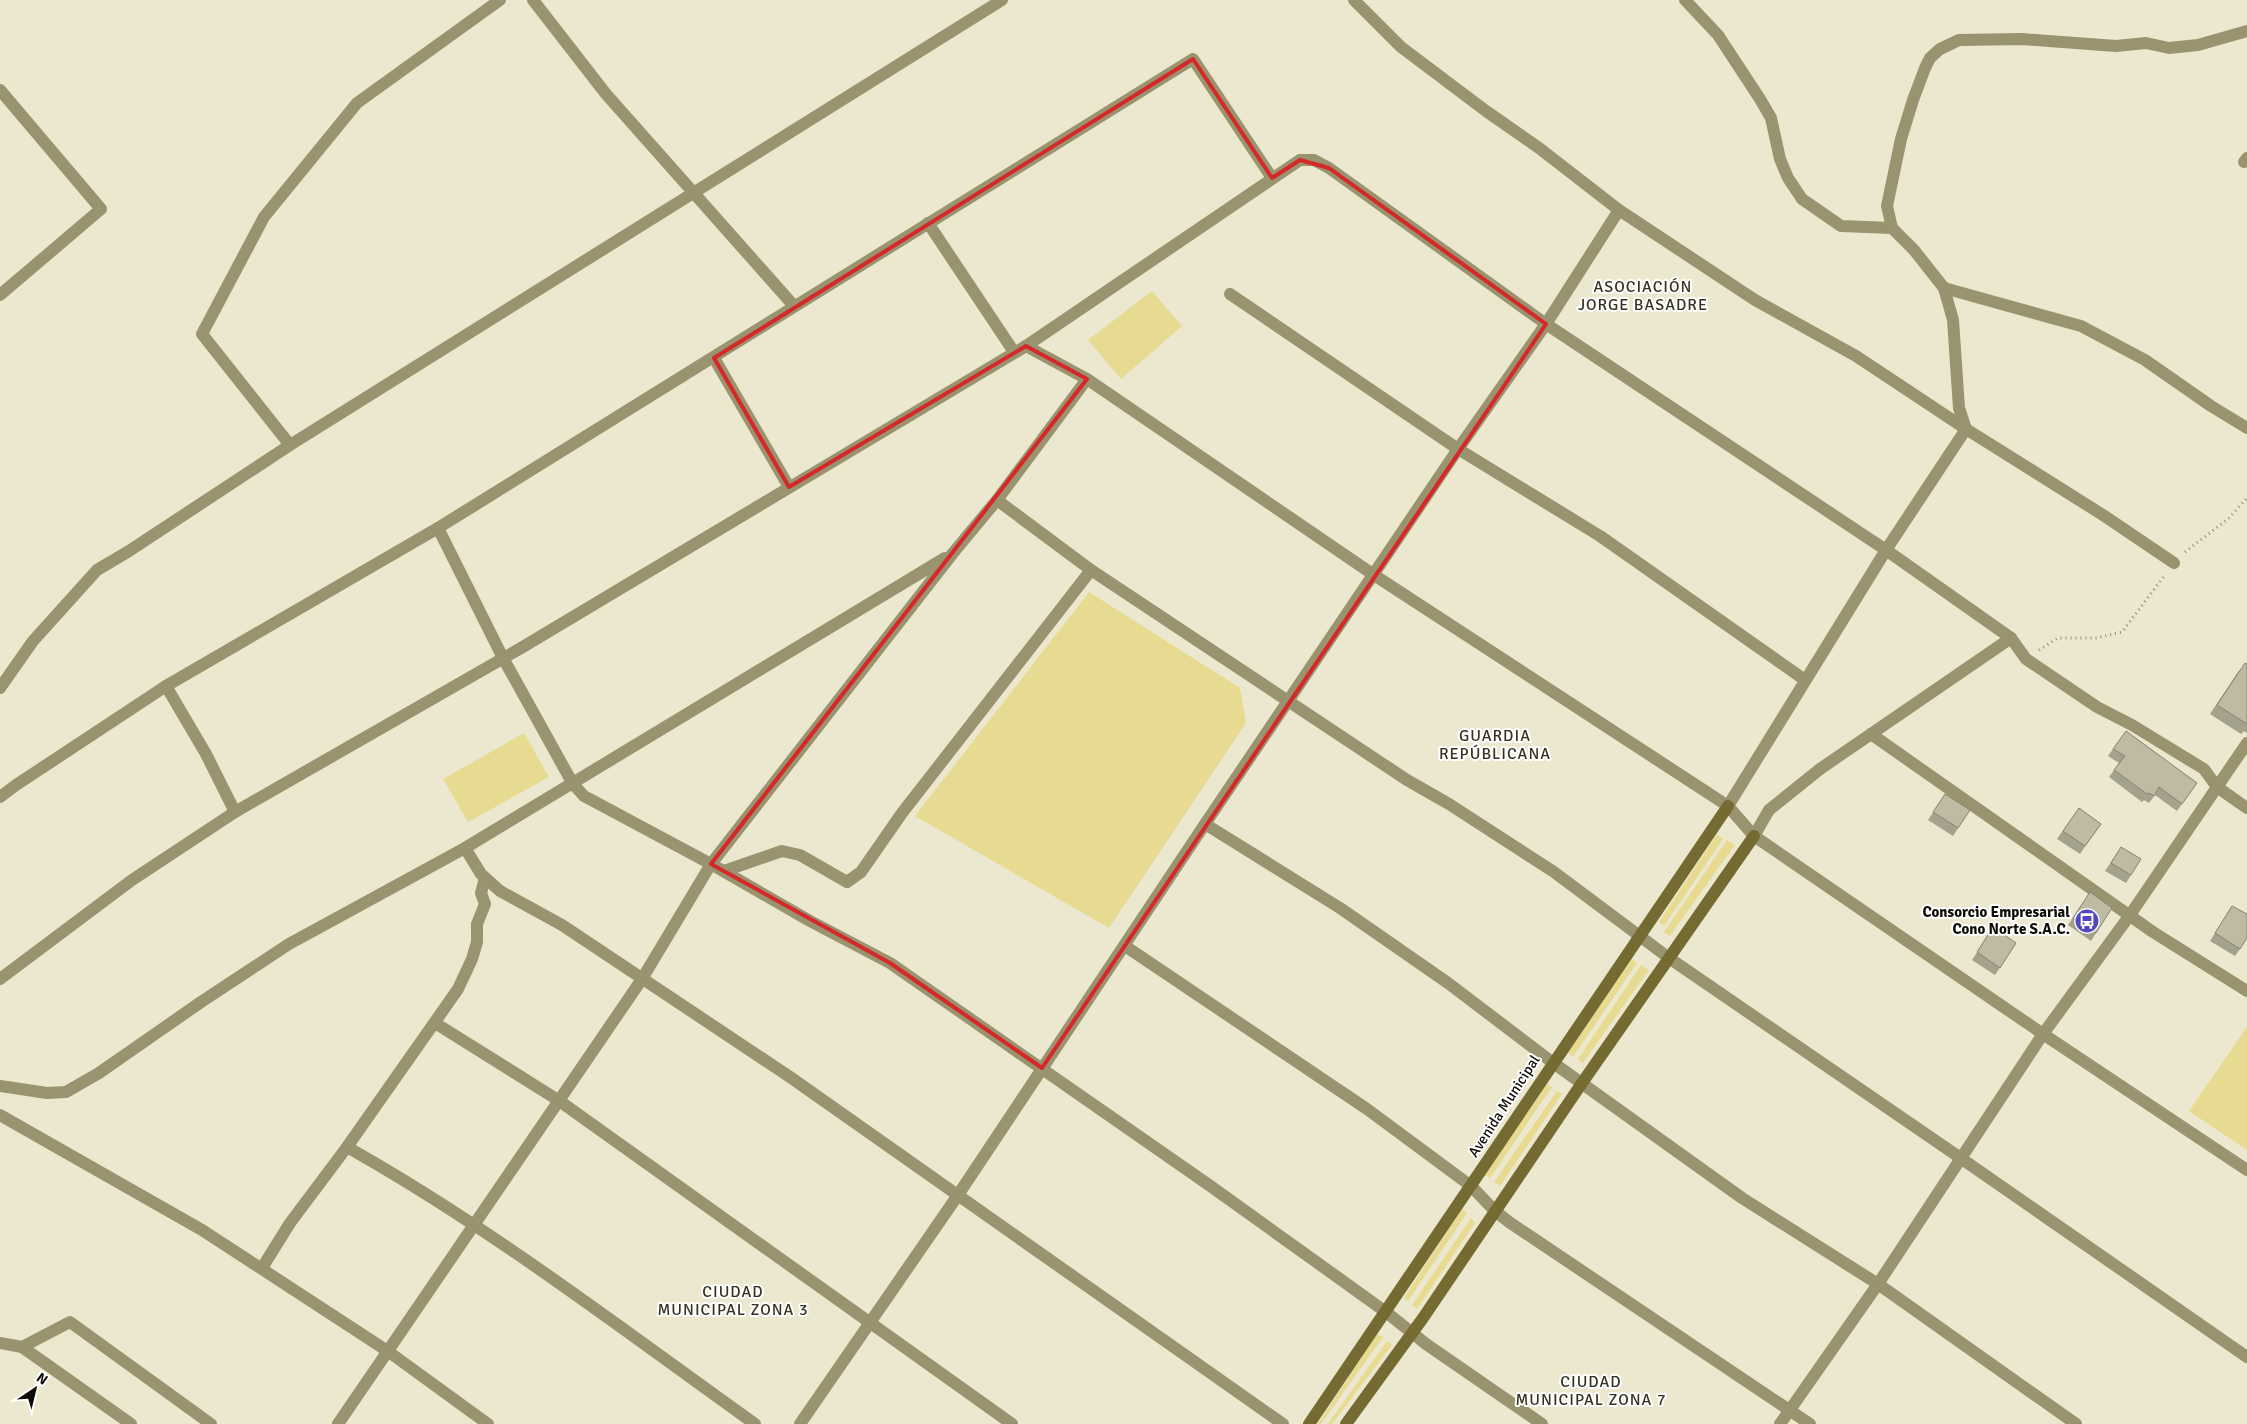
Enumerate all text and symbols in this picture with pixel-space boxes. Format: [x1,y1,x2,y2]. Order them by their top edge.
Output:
district label: ASOCIACIÓN JORGE BASADRE [1578,277,1708,315]
district label: GUARDIA REPÚBLICANA [1439,726,1551,764]
place label: Consorcio Empresarial Cono Norte S.A.C. [1922,903,2070,938]
bus stop icon: Consorcio Empresarial Cono Norte S.A.C. [2074,908,2100,934]
street label: Avenida Municipal [1464,1052,1544,1160]
district label: CIUDAD MUNICIPAL ZONA 3 [657,1282,809,1320]
north arrow [10,1364,60,1414]
text: N [33,1369,51,1389]
district label: CIUDAD MUNICIPAL ZONA 7 [1515,1372,1667,1410]

